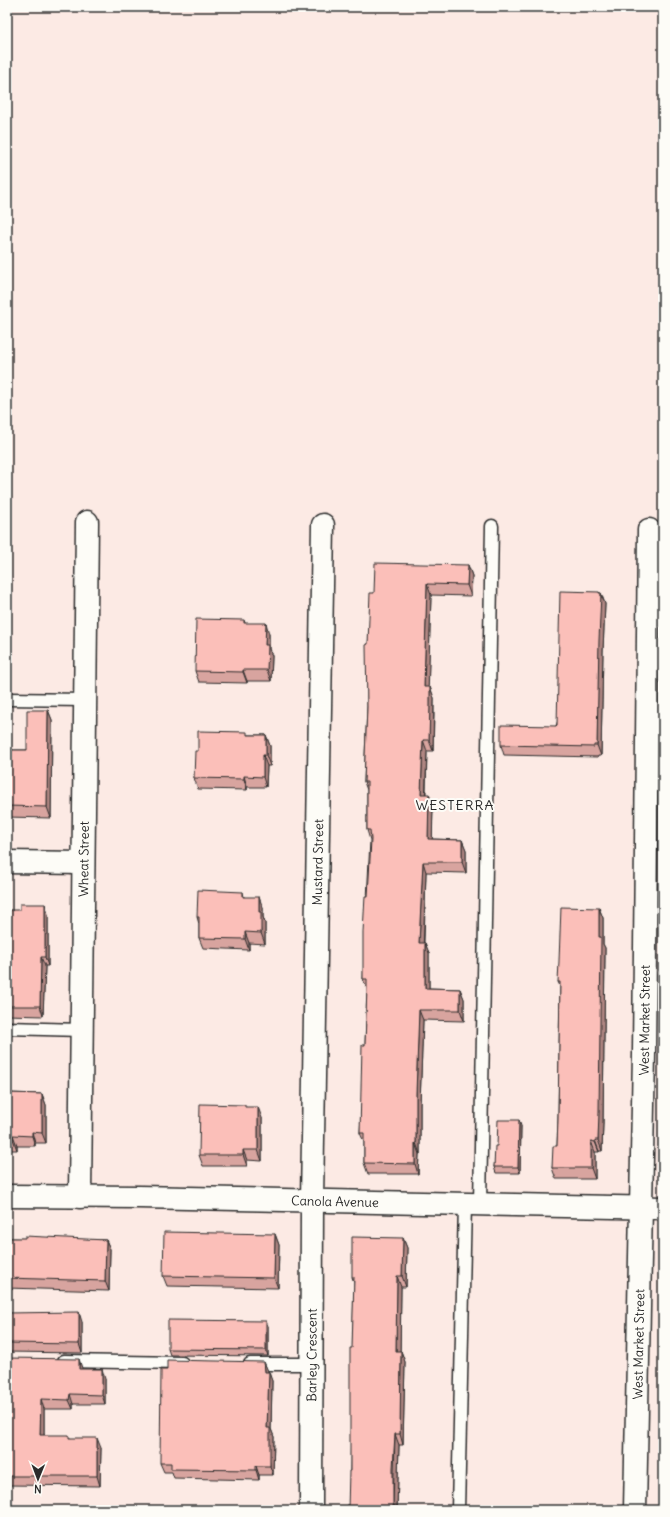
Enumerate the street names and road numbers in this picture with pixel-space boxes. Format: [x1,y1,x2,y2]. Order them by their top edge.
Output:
street label: Mustard Street [308,818,327,905]
street label: Wheat Street [75,820,92,897]
street label: West Market Street [635,964,653,1076]
street label: Canola Avenue [291,1192,379,1211]
street label: West Market Street [629,1288,648,1400]
street label: Barley Crescent [303,1308,320,1402]

